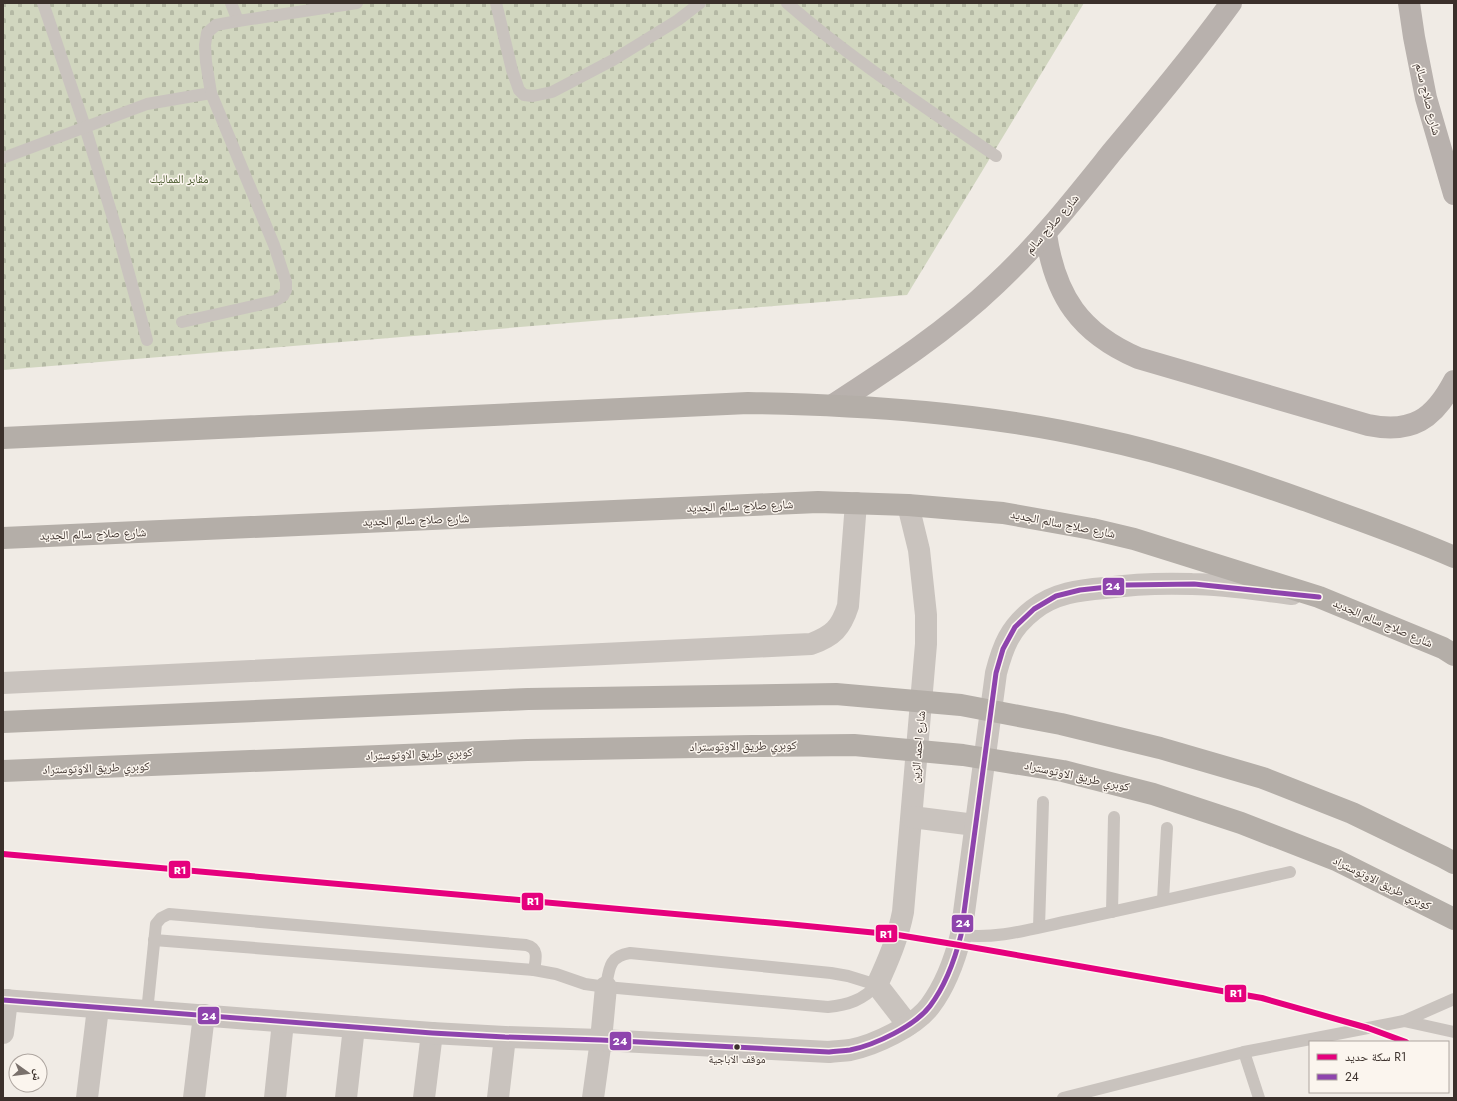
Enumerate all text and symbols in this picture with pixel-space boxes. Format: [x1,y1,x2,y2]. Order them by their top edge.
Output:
street label: شارع صلاح سالم [1410,61,1446,137]
park label: مقابر المماليك [150,170,208,188]
street label: شارع صلاح سالم [1021,190,1083,258]
street label: شارع صلاح سالم الجديد [686,495,794,517]
street label: شارع صلاح سالم الجديد [1009,505,1117,543]
street label: شارع صلاح سالم الجديد [362,509,470,531]
street label: شارع صلاح سالم الجديد [39,523,147,545]
line badge: 24 [1102,577,1125,596]
text: 24 [1106,578,1121,594]
street label: شارع صلاح سالم الجديد [1330,594,1436,652]
street label: شارع احمد الزين [906,710,930,784]
street label: كوبري طريق الاوتوستراد [689,736,797,757]
street label: كوبري طريق الاوتوستراد [365,743,473,766]
street label: كوبري طريق الاوتوستراد [1022,756,1131,797]
street label: كوبري طريق الاوتوستراد [42,757,150,780]
street label: كوبري طريق الاوتوستراد [1329,851,1434,916]
line badge: R1 [168,860,191,879]
text: R1 [174,862,186,878]
line badge: R1 [521,892,544,911]
text: R1 [527,893,539,909]
line badge: 24 [951,914,974,933]
text: 24 [956,915,971,931]
line badge: R1 [875,924,898,943]
text: R1 [880,926,892,942]
line badge: R1 [1224,984,1247,1003]
text: R1 [1230,985,1242,1001]
line badge: 24 [197,1006,220,1025]
text: 24 [202,1008,217,1024]
line badge: 24 [609,1031,632,1051]
text: 24 [613,1033,628,1049]
legend [1309,1041,1449,1093]
marker: موقف الاباجية [732,1042,742,1052]
text: سكة حديد R1 [1345,1048,1406,1066]
place label: موقف الاباجية [708,1051,766,1067]
north arrow [8,1053,48,1093]
text: ش [28,1068,47,1083]
text: 24 [1345,1068,1359,1086]

